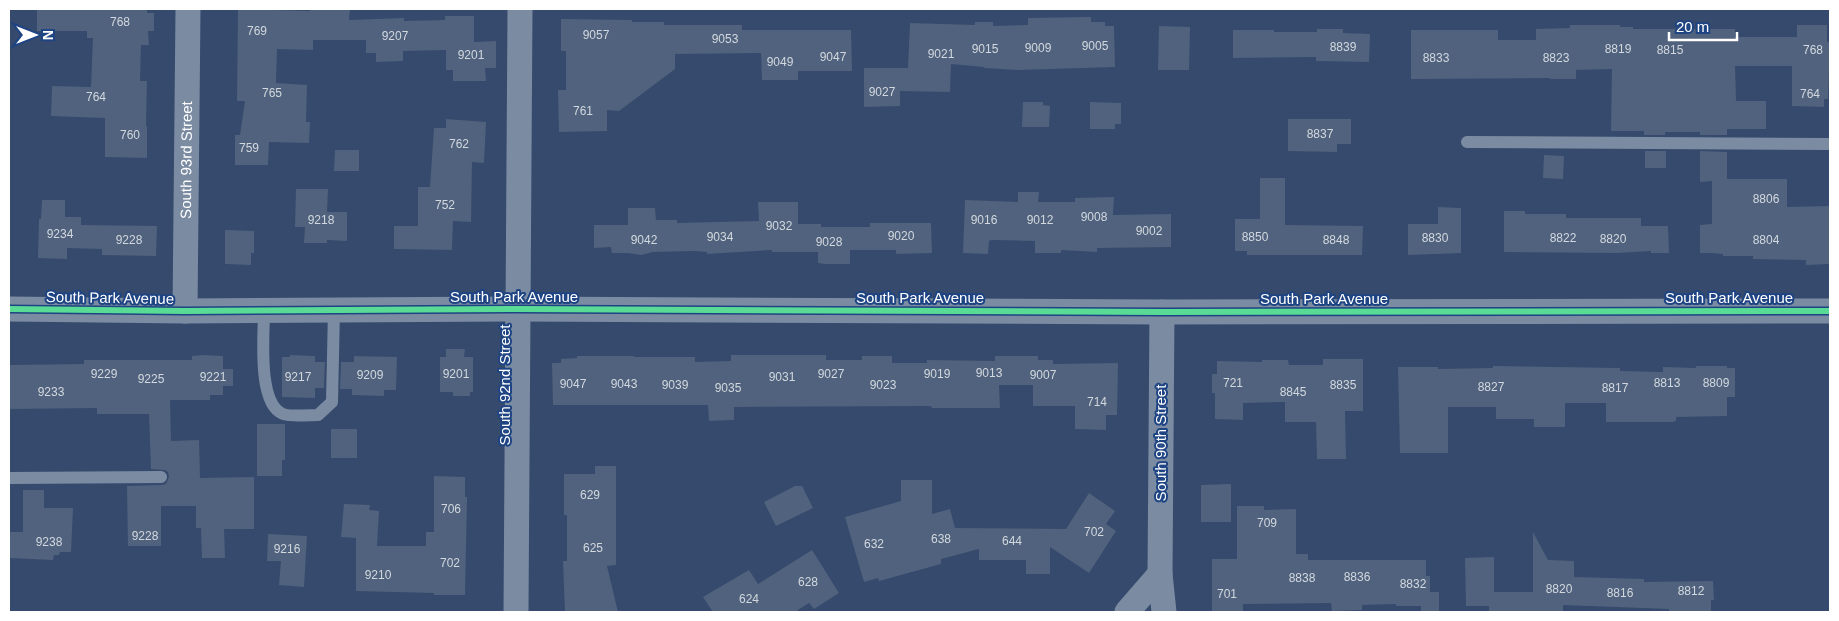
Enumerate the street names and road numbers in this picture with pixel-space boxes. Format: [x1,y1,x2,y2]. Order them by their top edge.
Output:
street label: South 93rd Street [177,100,195,219]
street label: South Park Avenue [46,288,174,307]
street label: South Park Avenue [450,288,578,305]
street label: South Park Avenue [856,289,984,306]
street label: South Park Avenue [1665,289,1793,306]
street label: South Park Avenue [1260,290,1388,307]
street label: South 92nd Street [496,324,513,445]
street label: South 90th Street [1152,384,1169,501]

